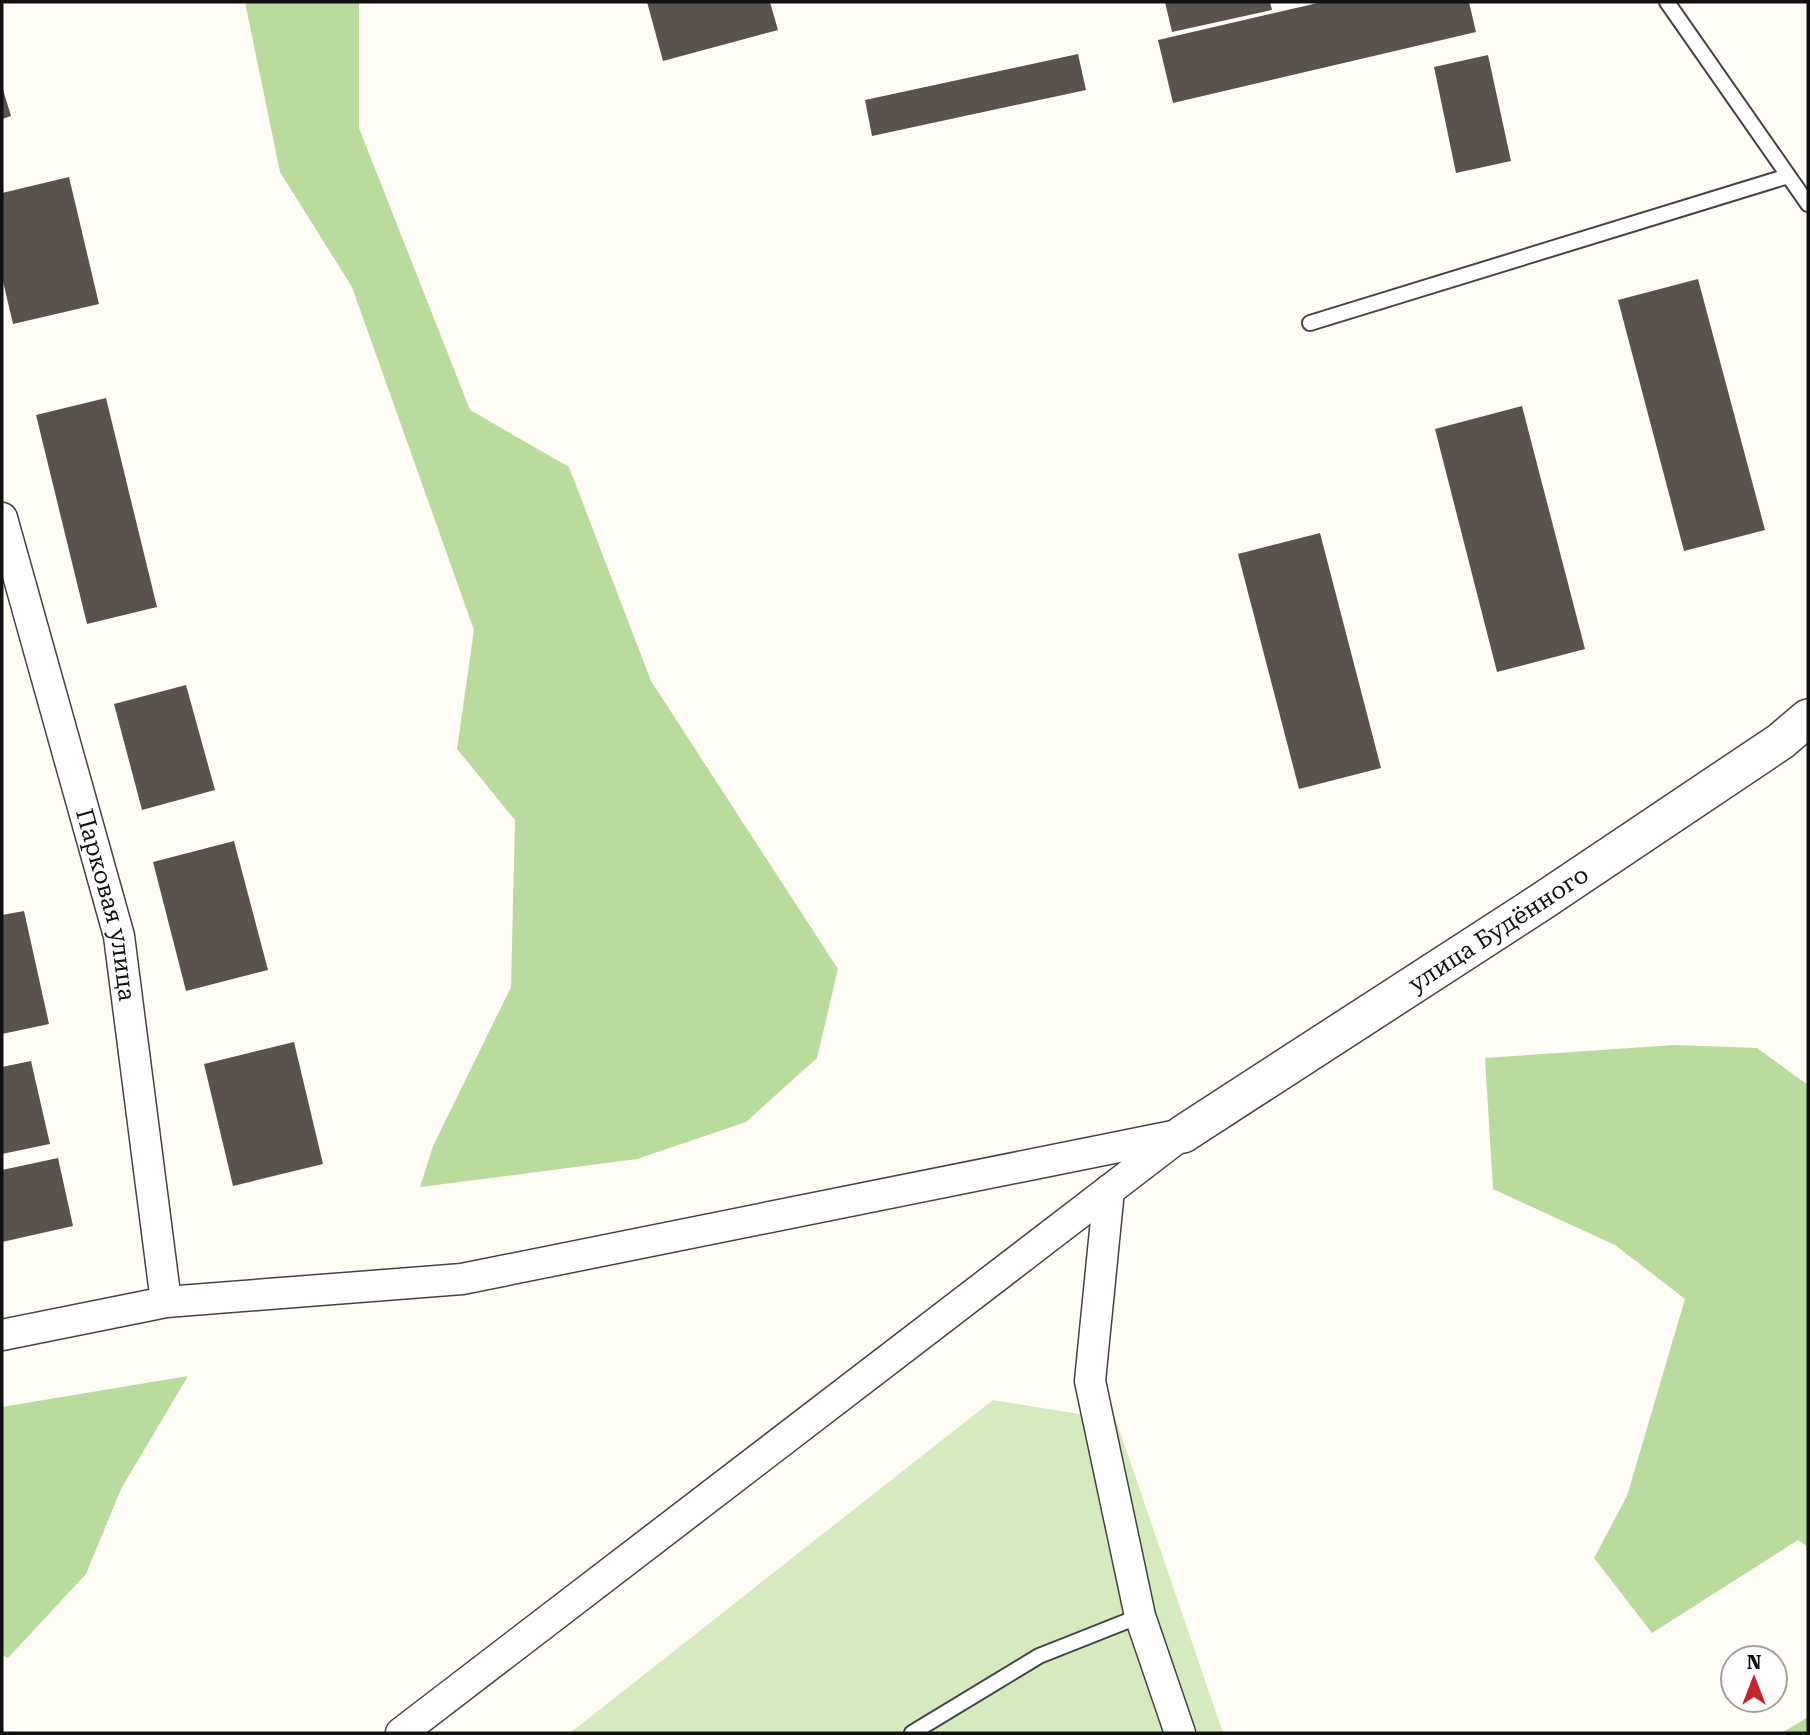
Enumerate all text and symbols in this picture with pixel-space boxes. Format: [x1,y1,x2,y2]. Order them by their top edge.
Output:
street label: Парковая улица [70,805,141,1003]
street label: улица Будённого [1403,860,1594,998]
north arrow [1719,1644,1789,1714]
text: N [1747,1651,1762,1674]

